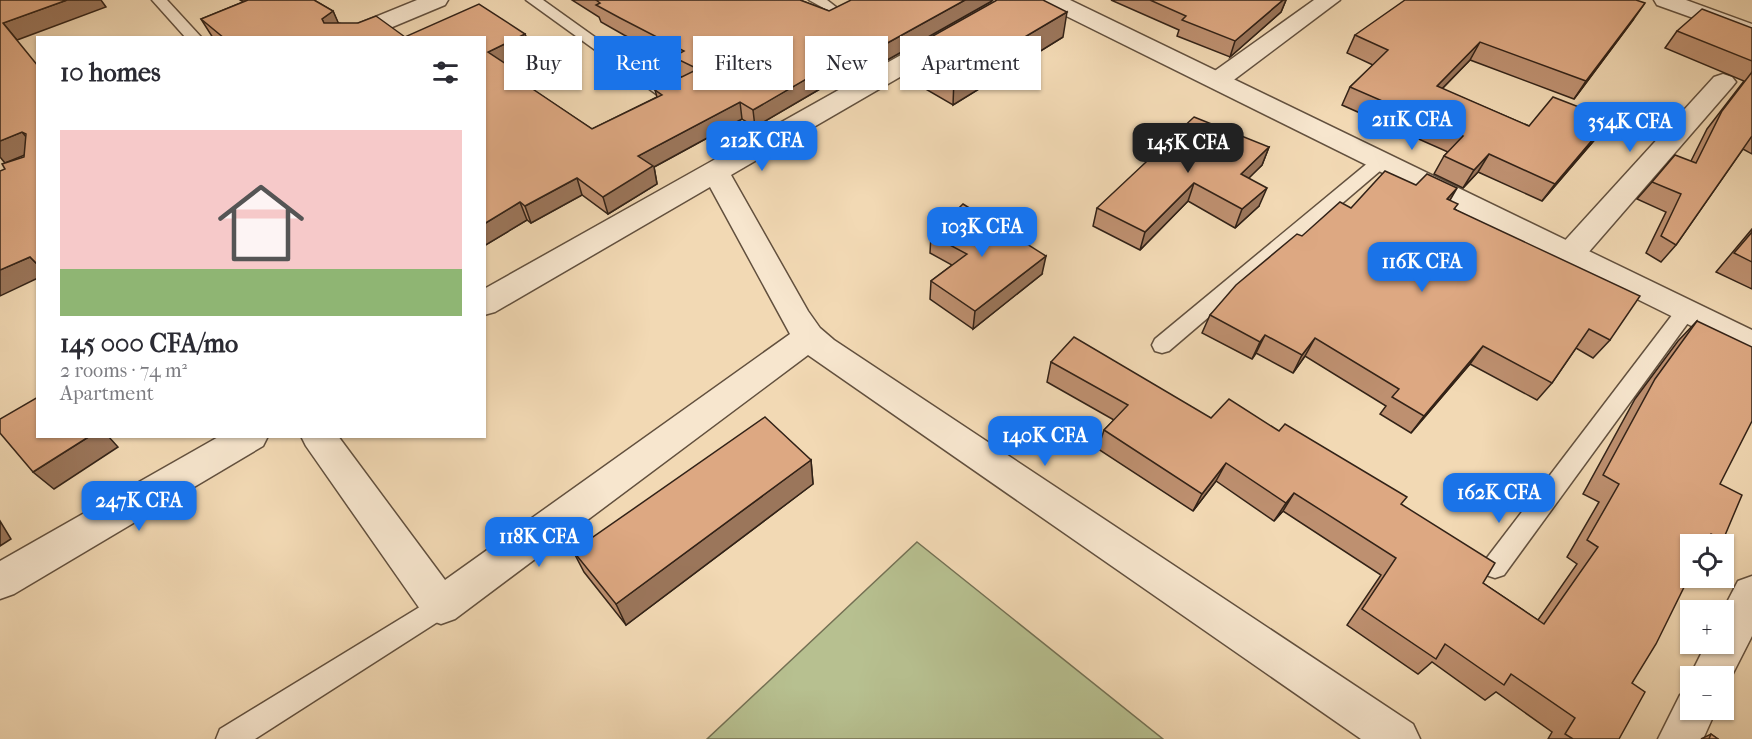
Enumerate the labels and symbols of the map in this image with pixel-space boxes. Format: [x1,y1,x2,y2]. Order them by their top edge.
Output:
pin: 211K CFA [1350,100,1474,151]
pin: 354K CFA [1568,102,1692,153]
pin: 212K CFA [700,121,824,172]
pin: 145K CFA [1126,123,1250,174]
pin: 103K CFA [920,207,1044,258]
pin: 116K CFA [1360,242,1484,293]
pin: 140K CFA [983,416,1107,467]
pin: 162K CFA [1437,473,1561,524]
pin: 247K CFA [77,481,201,532]
pin: 118K CFA [477,517,601,568]

